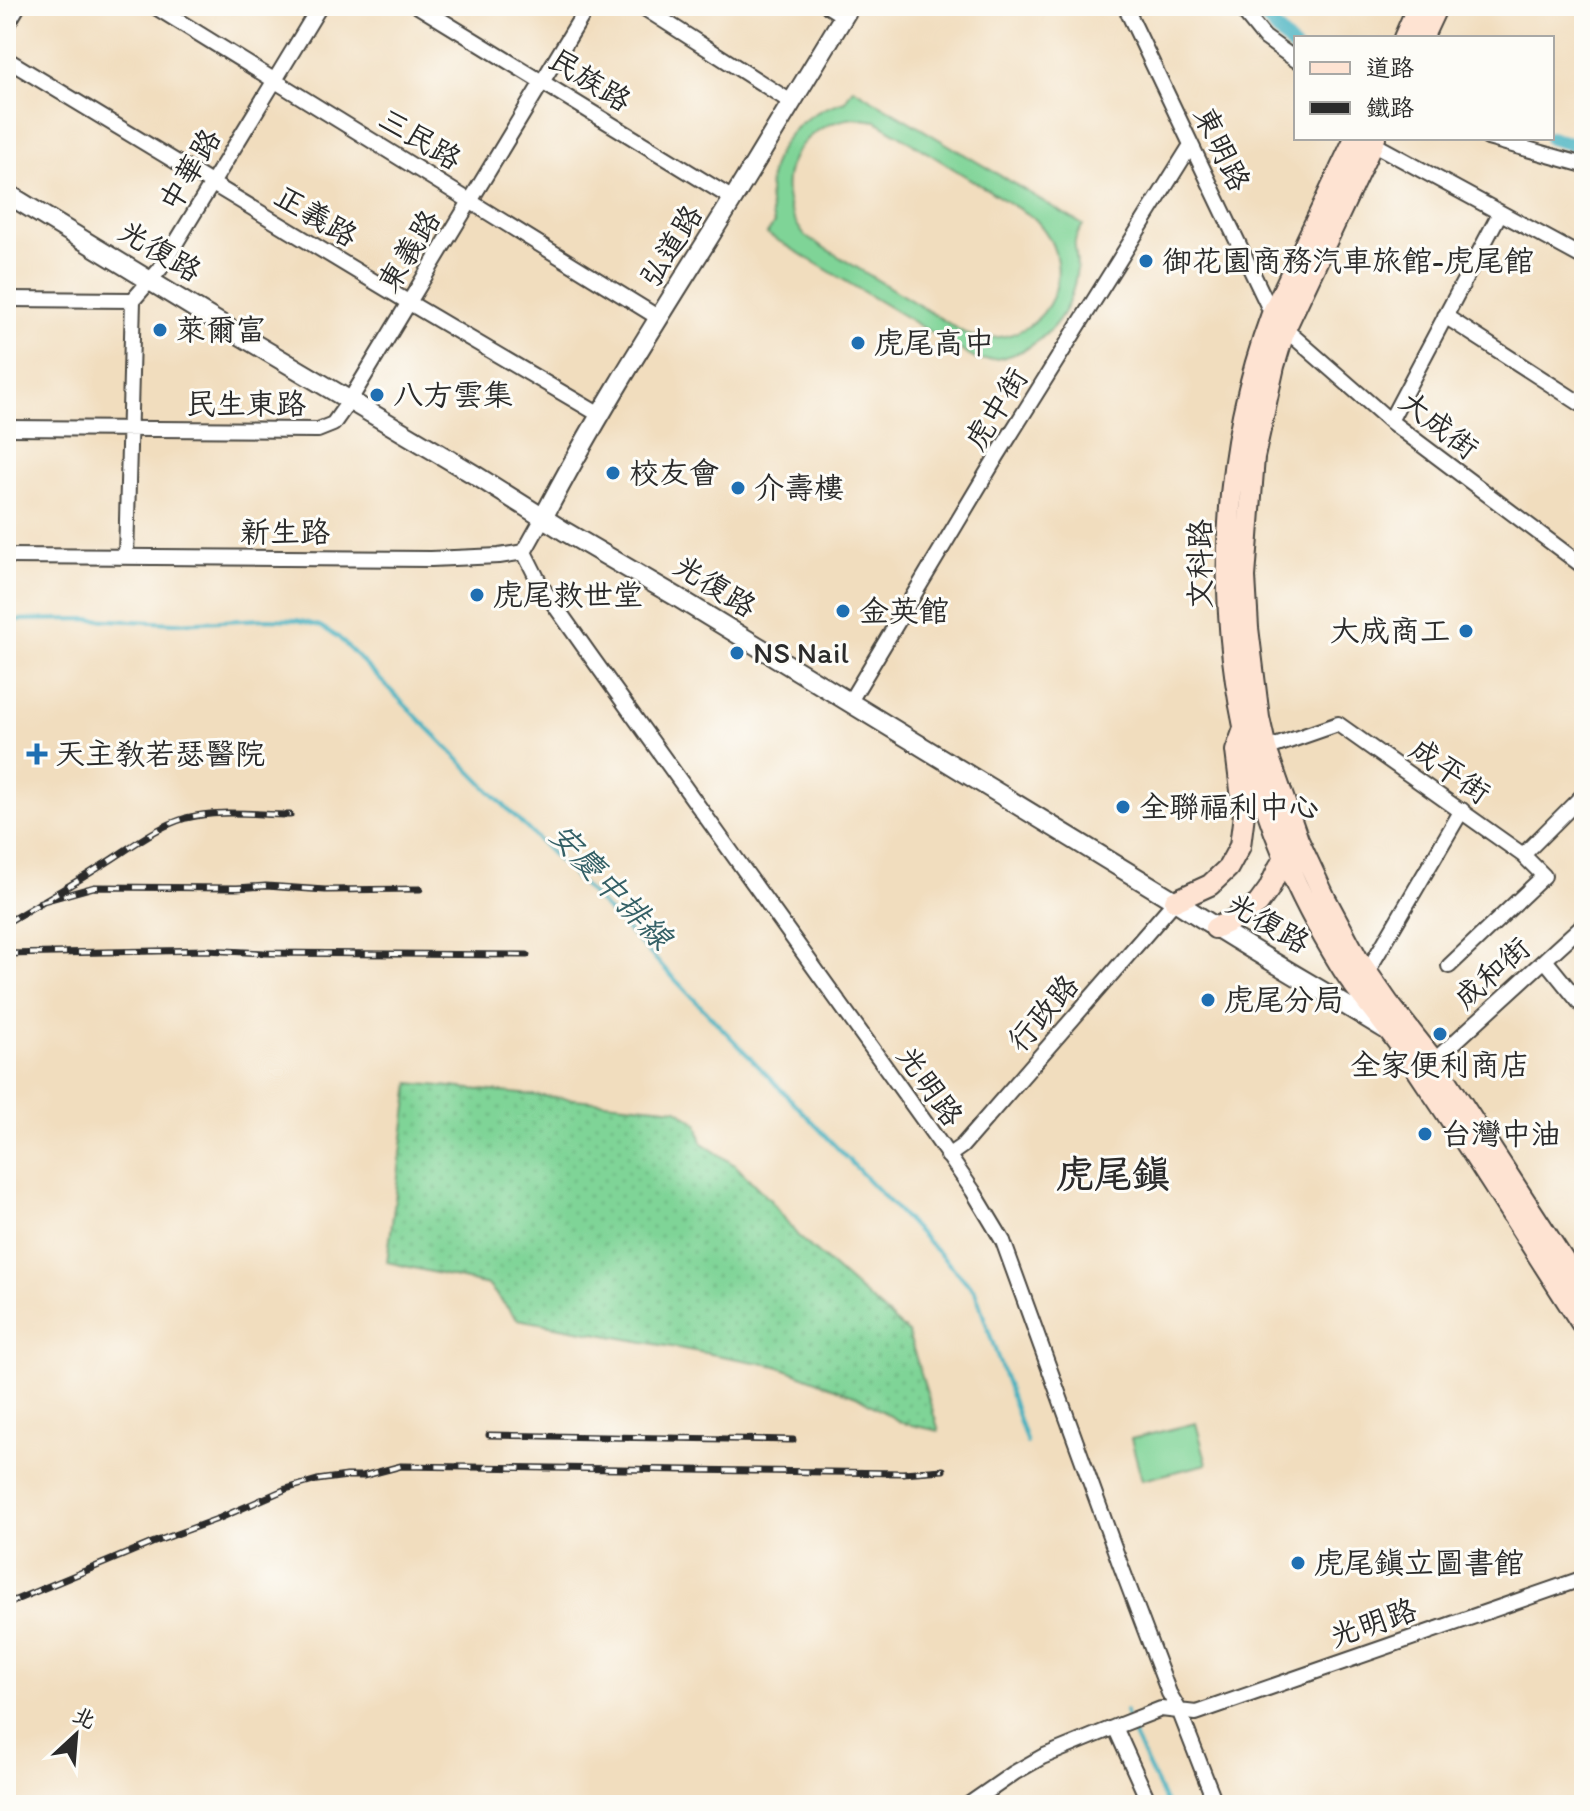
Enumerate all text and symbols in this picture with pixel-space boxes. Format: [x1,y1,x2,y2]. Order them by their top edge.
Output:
legend [1294,36,1554,140]
street label: 民族路 [542,40,638,119]
text: 道路 [1366,53,1414,82]
text: 鐵路 [1366,93,1414,122]
street label: 三民路 [372,100,468,178]
street label: 東明路 [1186,100,1259,197]
street label: 中華路 [151,122,229,218]
street label: 正義路 [268,177,364,255]
street label: 弘道路 [631,198,710,294]
street label: 東義路 [369,203,448,299]
street label: 光復路 [112,212,208,290]
place label: 御花園商務汽車旅館-虎尾館 [1162,242,1534,279]
marker: 御花園商務汽車旅館-虎尾館 [1137,252,1155,270]
place label: 萊爾富 [176,311,266,348]
marker: 萊爾富 [151,321,169,339]
place label: 虎尾高中 [874,324,994,361]
marker: 虎尾高中 [849,334,867,352]
street label: 虎中街 [956,361,1035,457]
place label: 八方雲集 [393,376,513,413]
street label: 大成街 [1392,382,1486,467]
street label: 民生東路 [186,385,306,422]
marker: 八方雲集 [368,386,386,404]
place label: 校友會 [629,454,719,491]
marker: 校友會 [604,464,622,482]
place label: 介壽樓 [754,469,844,506]
marker: 介壽樓 [729,479,747,497]
street label: 新生路 [240,513,330,550]
street label: 文科路 [1181,519,1218,609]
street label: 光復路 [667,546,763,625]
place label: 虎尾救世堂 [493,576,643,613]
marker: 虎尾救世堂 [468,586,486,604]
place label: 金英館 [859,592,949,629]
marker: 金英館 [834,602,852,620]
place label: 大成商工 [1330,612,1450,649]
marker: 大成商工 [1457,622,1475,640]
place label: NS Nail [753,634,849,671]
marker: NS Nail [728,644,746,662]
street label: 成平街 [1403,730,1498,812]
place label: 天主教若瑟醫院 [55,735,265,772]
marker: 天主教若瑟醫院 [26,743,48,765]
place label: 全聯福利中心 [1139,788,1319,825]
marker: 全聯福利中心 [1114,798,1132,816]
water label: 安慶中排線 [542,815,682,958]
street label: 光復路 [1220,884,1316,961]
street label: 成和街 [1446,929,1537,1016]
street label: 行政路 [999,967,1086,1059]
place label: 虎尾分局 [1224,981,1344,1018]
marker: 虎尾分局 [1199,991,1217,1009]
marker: 全家便利商店 [1431,1025,1449,1043]
street label: 光明路 [889,1038,971,1133]
place label: 全家便利商店 [1350,1046,1530,1083]
place label: 台灣中油 [1441,1115,1561,1152]
marker: 台灣中油 [1416,1125,1434,1143]
district label: 虎尾鎮 [1056,1151,1170,1197]
place label: 虎尾鎮立圖書館 [1314,1544,1524,1581]
marker: 虎尾鎮立圖書館 [1289,1554,1307,1572]
street label: 光明路 [1324,1590,1421,1655]
north arrow [36,1695,116,1775]
text: 北 [69,1701,100,1734]

